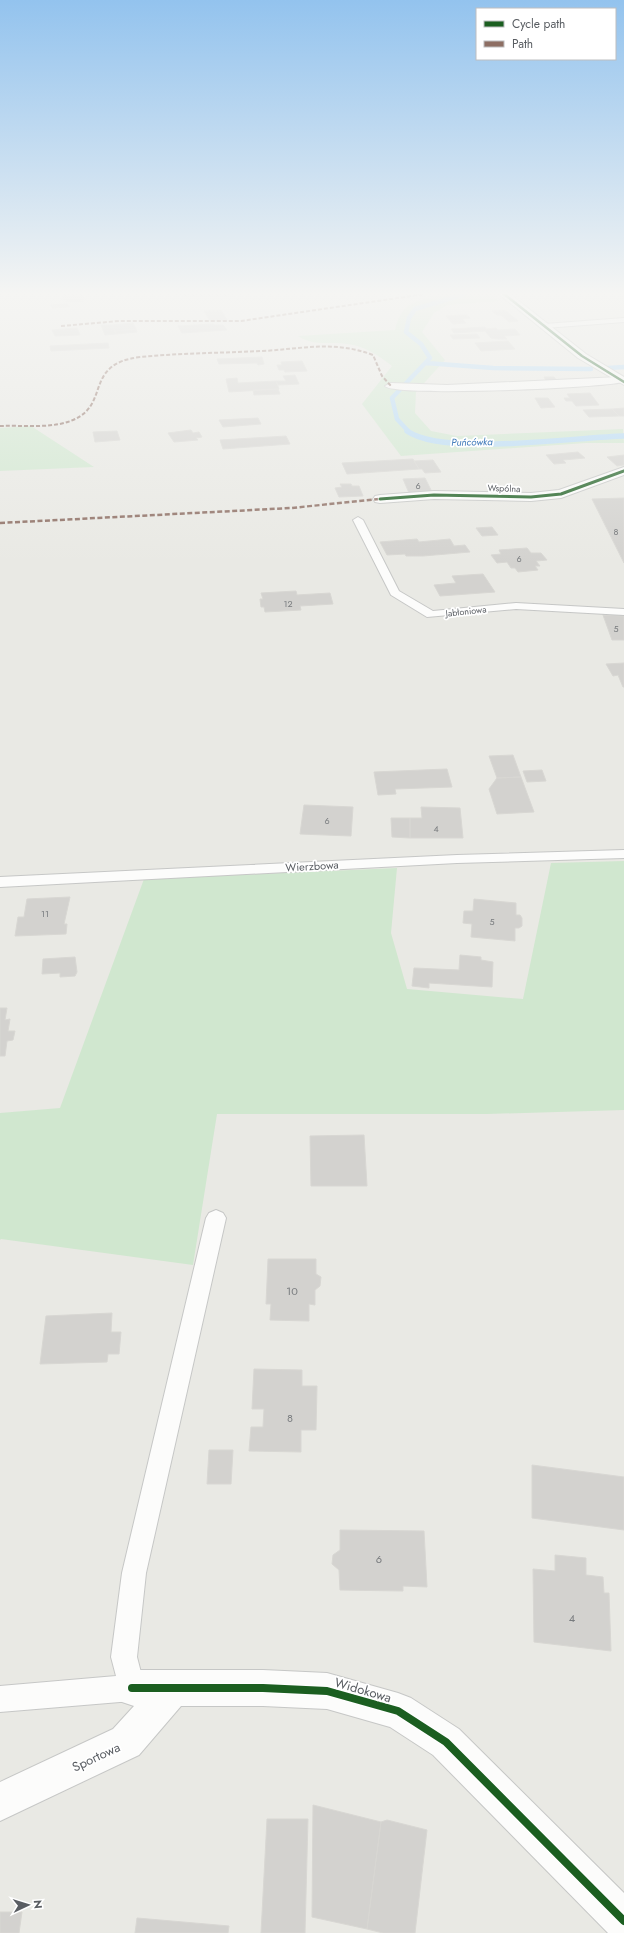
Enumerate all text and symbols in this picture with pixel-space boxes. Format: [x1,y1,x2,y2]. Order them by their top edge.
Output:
legend [476,8,616,60]
text: Cycle path [512,15,565,33]
text: Path [512,35,533,53]
water label: Puńcówka [451,434,493,450]
house number: 6 [415,479,421,492]
street label: Wspólna [487,481,521,495]
house number: 8 [614,525,619,538]
house number: 6 [516,552,522,565]
house number: 12 [283,597,293,610]
street label: Jabłoniowa [444,602,487,620]
house number: 5 [613,622,619,635]
house number: 6 [324,814,330,827]
house number: 4 [433,822,439,835]
street label: Wierzbowa [285,857,339,875]
house number: 11 [41,907,49,920]
house number: 5 [489,915,495,928]
house number: 10 [286,1283,298,1299]
house number: 8 [287,1410,293,1426]
house number: 6 [376,1551,382,1567]
house number: 4 [569,1610,576,1626]
street label: Widokowa [332,1673,394,1707]
street label: Sportowa [69,1738,123,1776]
north arrow [8,1885,48,1925]
text: N [30,1899,46,1909]

